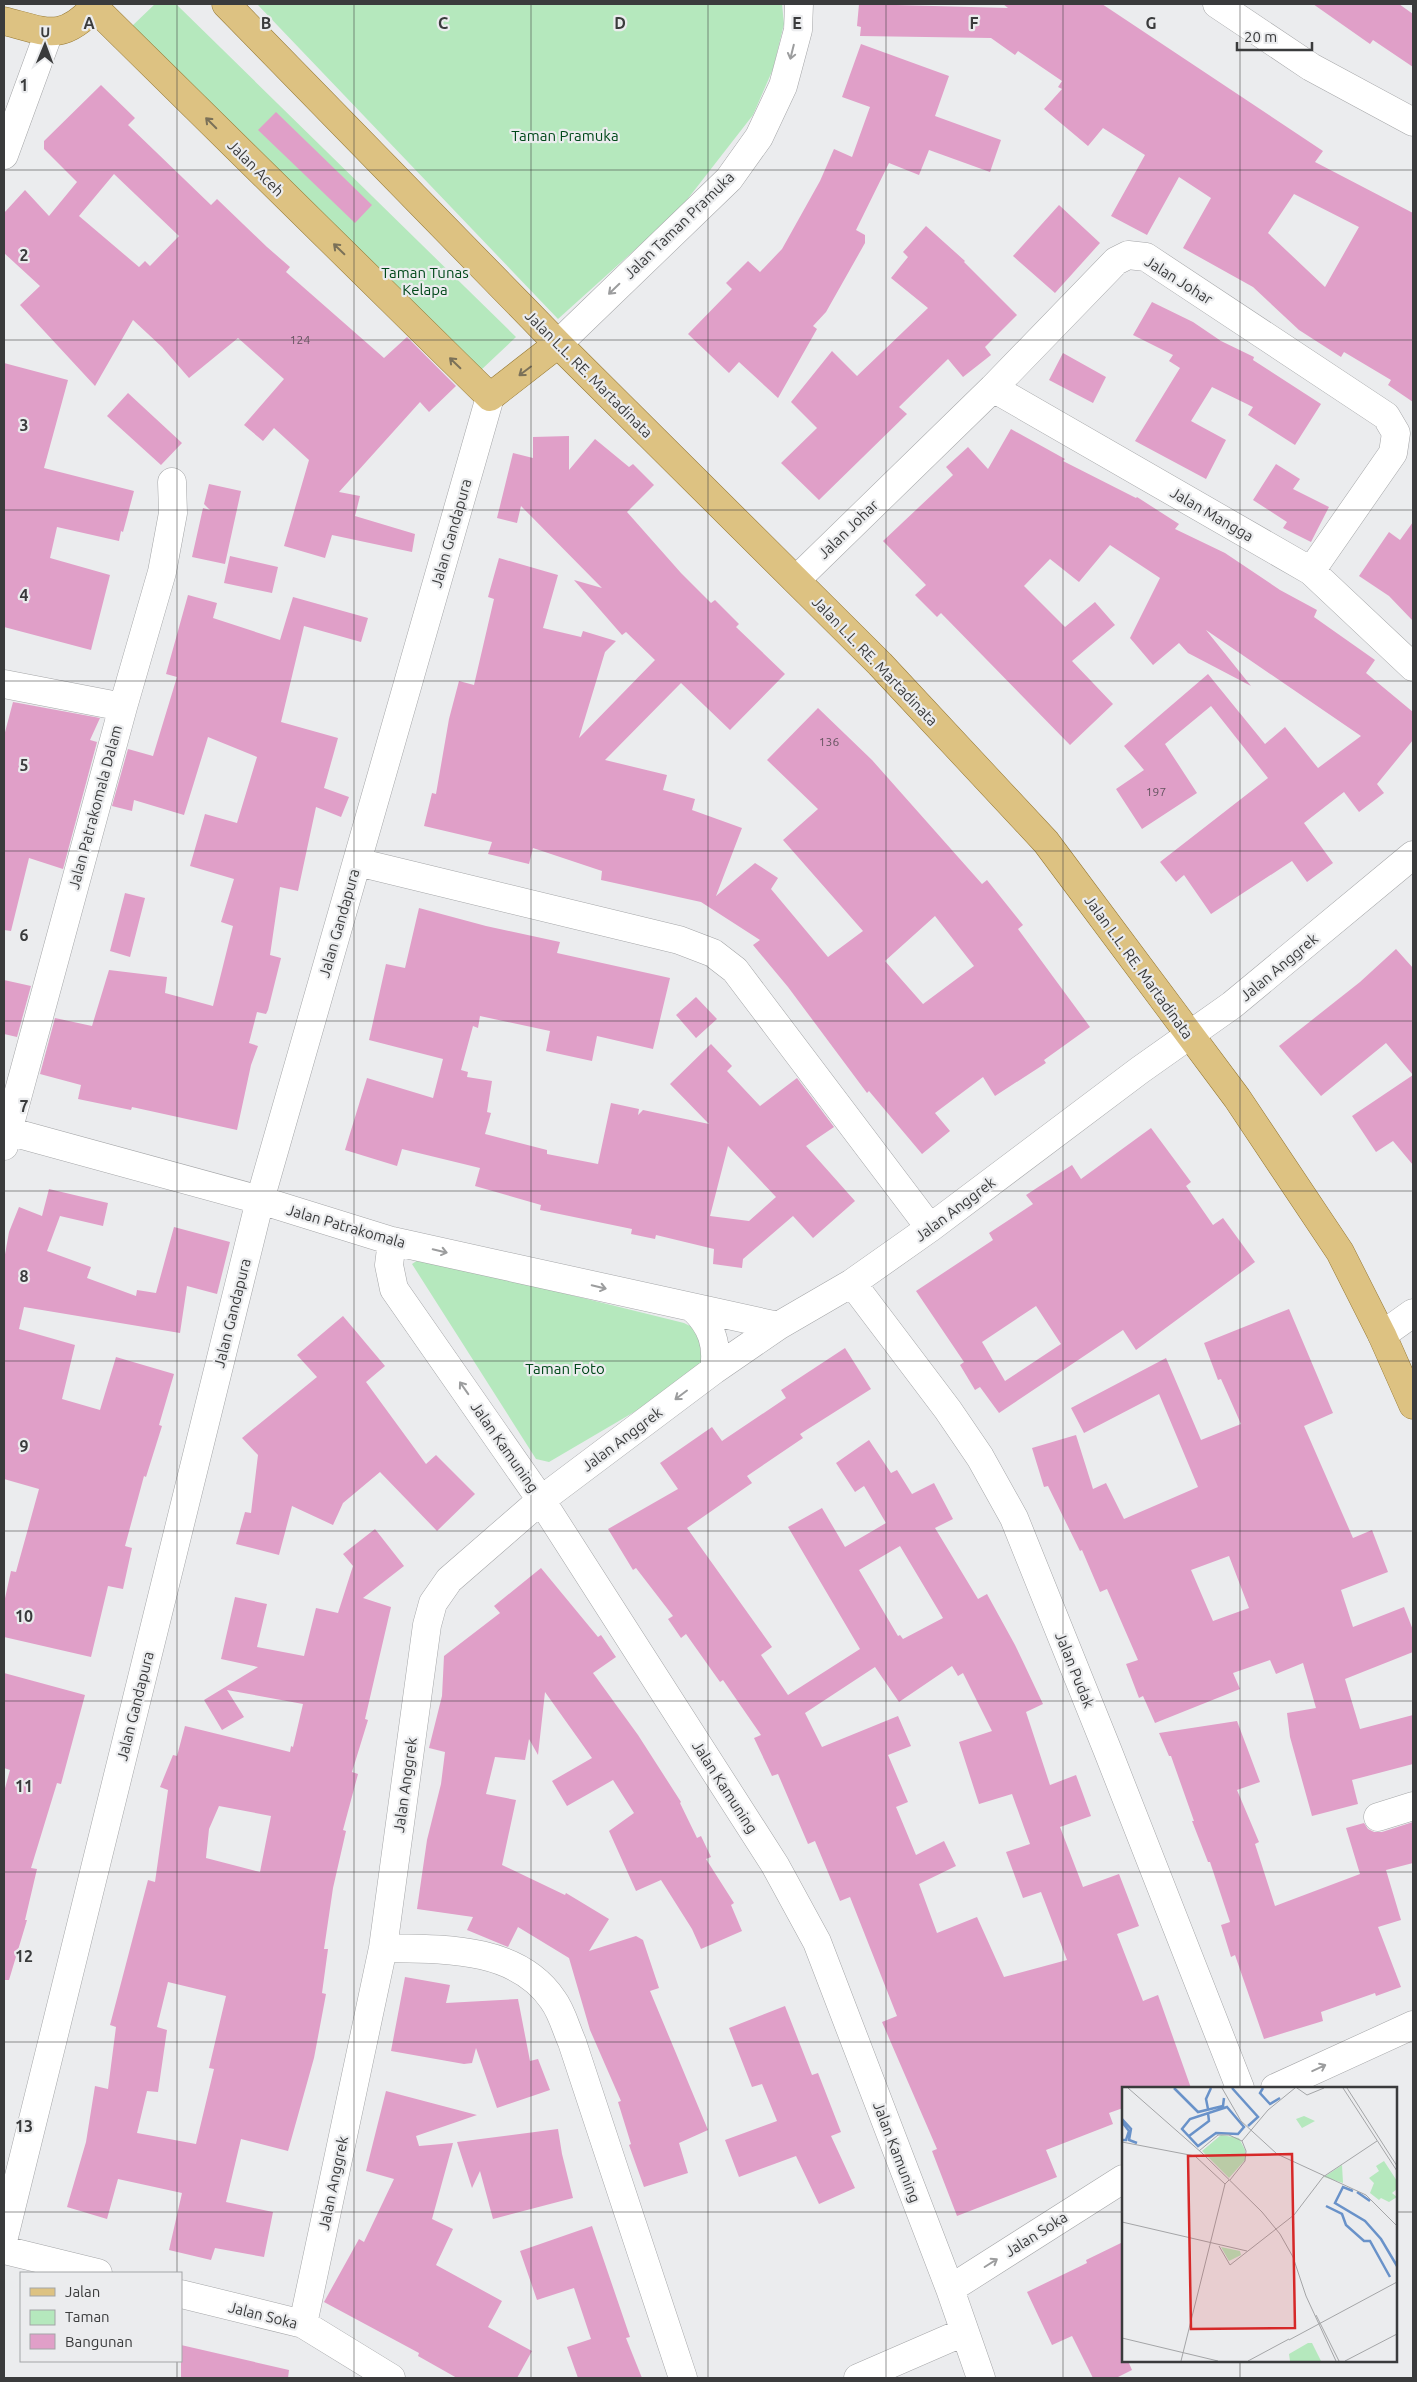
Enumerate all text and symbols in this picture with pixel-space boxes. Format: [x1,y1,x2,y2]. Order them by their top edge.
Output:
text: A [83,14,95,32]
text: B [261,14,271,32]
text: C [438,14,448,32]
text: D [614,14,626,32]
text: E [792,14,802,32]
text: F [970,14,979,32]
text: G [1145,14,1157,32]
north arrow [20,20,70,70]
scale bar [1237,20,1312,52]
text: U [40,24,50,40]
text: 20 m [1244,28,1277,45]
one-way arrow [787,43,797,59]
text: 1 [19,76,29,94]
one-way arrow [204,117,217,129]
park label: Taman Pramuka [511,127,619,144]
street label: Jalan Aceh [224,136,288,200]
street label: Jalan Taman Pramuka [621,168,737,282]
one-way arrow [333,243,345,255]
text: 2 [19,246,29,264]
street label: Jalan Johar [1142,252,1216,308]
park label: Taman Tunas Kelapa [381,264,469,298]
one-way arrow [608,283,620,295]
street label: Jalan L.L. RE. Martadinata [522,307,656,441]
house number: 124 [290,333,310,346]
one-way arrow [449,357,462,369]
one-way arrow [518,366,532,376]
text: 3 [19,416,29,434]
street label: Jalan Gandapura [427,477,475,589]
street label: Jalan Mangga [1167,483,1257,545]
street label: Jalan Johar [814,496,882,562]
text: 4 [19,586,29,604]
street label: Jalan L.L. RE. Martadinata [809,593,941,729]
street label: Jalan Patrakomala Dalam [65,723,125,891]
house number: 136 [819,735,839,748]
text: 5 [19,756,29,774]
house number: 197 [1146,785,1166,798]
street label: Jalan Gandapura [315,867,363,979]
street label: Jalan L.L. RE. Martadinata [1081,892,1197,1042]
text: 6 [19,926,29,944]
street label: Jalan Anggrek [1237,929,1321,1004]
text: 7 [19,1097,29,1115]
street label: Jalan Anggrek [912,1173,999,1245]
street label: Jalan Patrakomala [285,1201,407,1251]
one-way arrow [432,1247,448,1257]
street label: Jalan Gandapura [210,1257,254,1369]
text: 8 [19,1267,29,1285]
one-way arrow [590,1283,606,1292]
park label: Taman Foto [525,1360,605,1377]
one-way arrow [459,1382,469,1396]
one-way arrow [675,1389,688,1400]
street label: Jalan Kamuning [467,1398,543,1496]
street label: Jalan Anggrek [579,1403,666,1475]
text: 9 [19,1437,29,1455]
text: 10 [15,1607,33,1625]
street label: Jalan Pudak [1052,1630,1098,1711]
street label: Jalan Gandapura [113,1650,157,1762]
street label: Jalan Anggrek [390,1736,420,1834]
street label: Jalan Kamuning [689,1738,761,1836]
text: 11 [15,1777,33,1795]
text: 12 [15,1947,33,1965]
one-way arrow [1311,2062,1326,2072]
inset map [1122,2087,1397,2362]
street label: Jalan Kamuning [870,2099,924,2205]
text: 13 [15,2117,33,2135]
street label: Jalan Anggrek [315,2134,351,2232]
street label: Jalan Soka [1002,2208,1070,2260]
one-way arrow [983,2257,997,2267]
legend [20,2272,182,2362]
text: Jalan [65,2283,100,2300]
street label: Jalan Soka [227,2298,299,2332]
text: Taman [65,2308,110,2325]
text: Bangunan [65,2333,133,2350]

